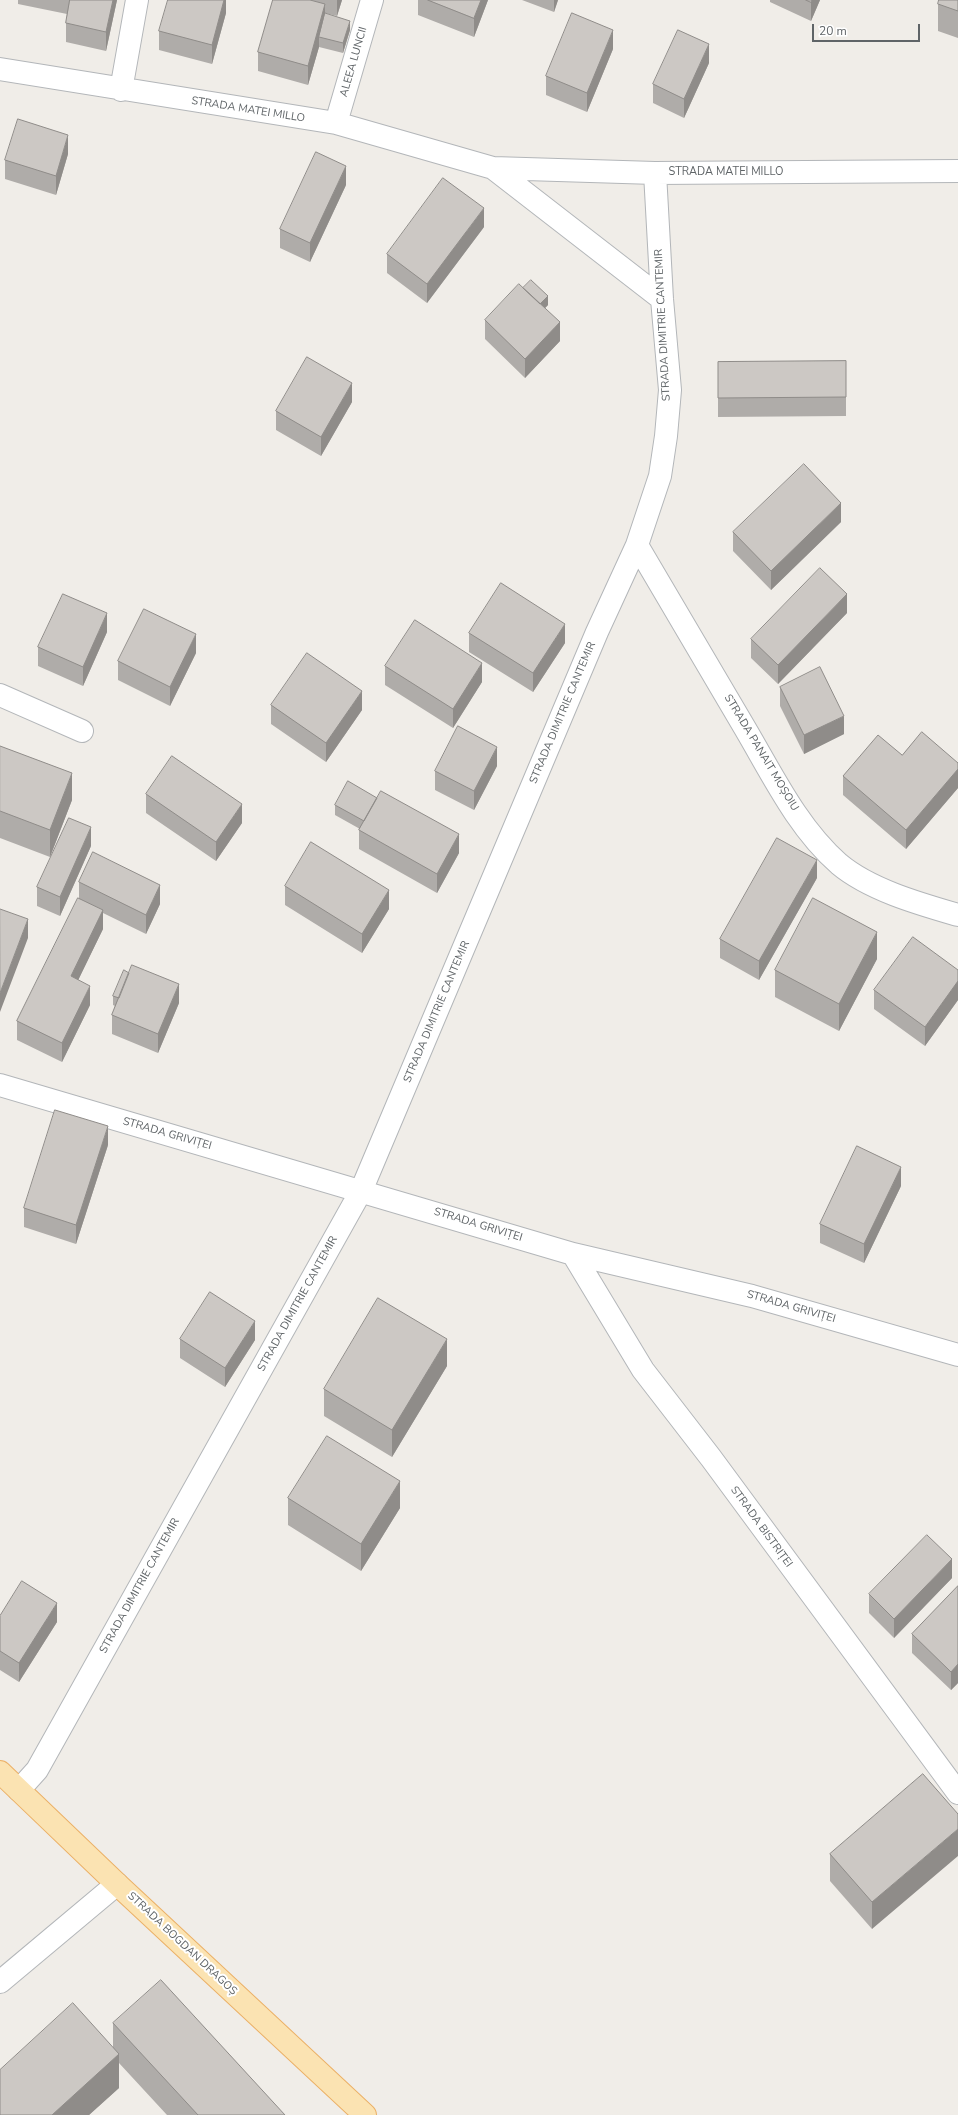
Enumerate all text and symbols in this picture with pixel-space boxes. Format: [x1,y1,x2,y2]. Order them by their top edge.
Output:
scale bar [814,16,922,42]
text: 20 m [819,23,847,39]
street label: ALEEA LUNCII [338,25,370,99]
street label: STRADA MATEI MILLO [190,95,306,125]
street label: STRADA MATEI MILLO [669,165,783,179]
street label: STRADA DIMITRIE CANTEMIR [652,248,674,402]
street label: STRADA DIMITRIE CANTEMIR [527,640,599,786]
street label: STRADA PANAIT MOȘOIU [721,692,801,814]
street label: STRADA DIMITRIE CANTEMIR [401,939,473,1085]
street label: STRADA GRIVIȚEI [121,1115,213,1153]
street label: STRADA GRIVIȚEI [432,1205,524,1245]
street label: STRADA DIMITRIE CANTEMIR [255,1234,341,1374]
street label: STRADA GRIVIȚEI [745,1288,837,1326]
street label: STRADA BISTRIȚEI [727,1484,795,1570]
street label: STRADA DIMITRIE CANTEMIR [97,1516,183,1656]
street label: STRADA BOGDAN DRAGOȘ [125,1890,239,1998]

